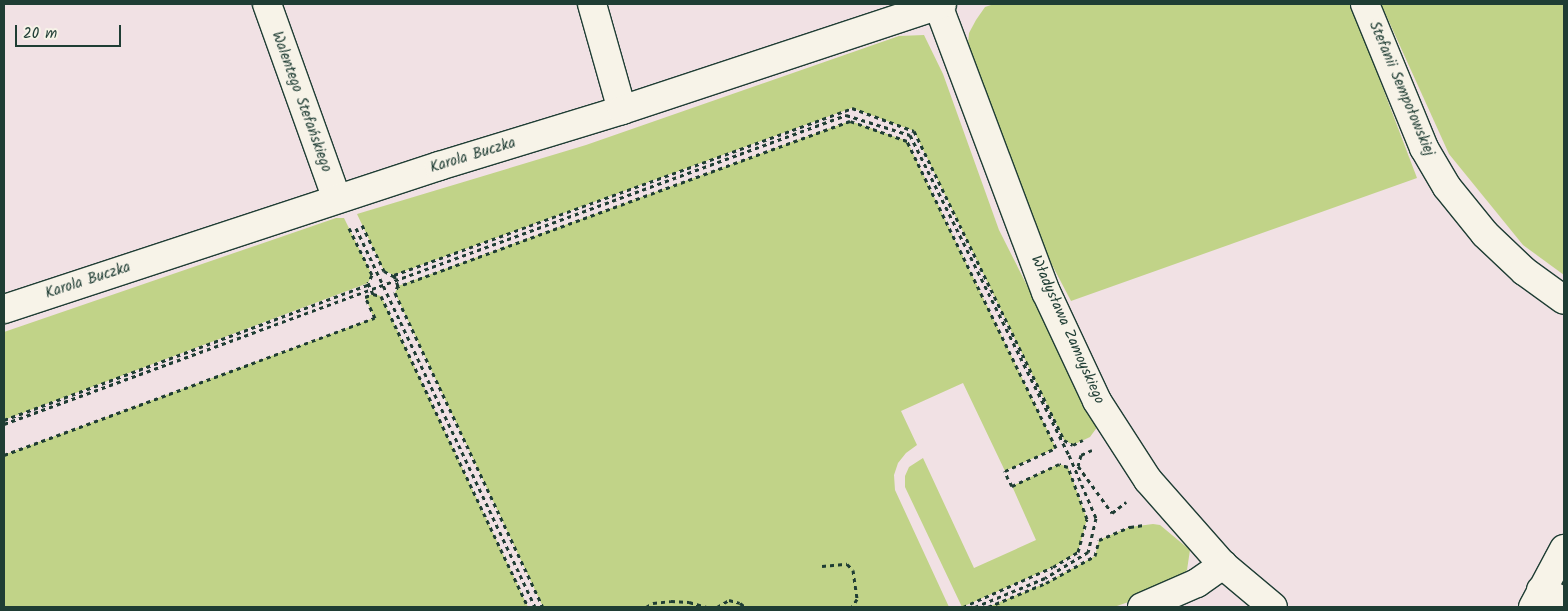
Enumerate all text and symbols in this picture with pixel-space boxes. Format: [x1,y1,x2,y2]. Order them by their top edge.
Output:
scale bar [18,15,124,47]
street label: Stefanii Sempołowskiej [1364,19,1438,159]
text: 20 m [23,22,57,46]
street label: Walentego Stefańskiego [267,29,335,175]
street label: Karola Buczka [428,134,518,178]
street label: Władysława Zamoyskiego [1026,253,1108,407]
street label: Karola Buczka [43,259,133,303]

